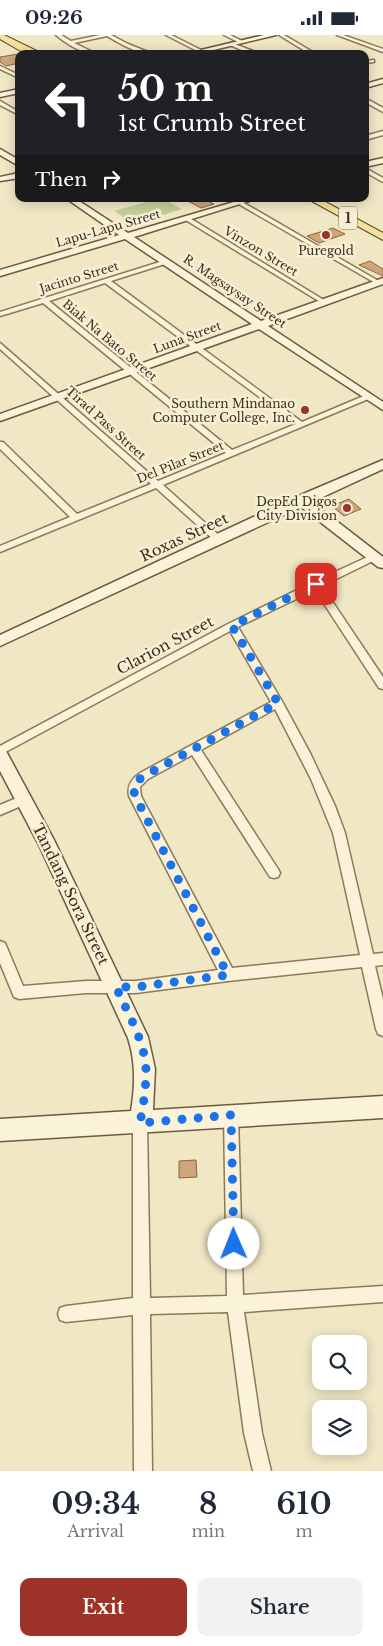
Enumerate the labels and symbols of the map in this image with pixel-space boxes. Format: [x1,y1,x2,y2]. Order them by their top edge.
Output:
street label: Lapu-Lapu Street [54,206,162,250]
road number: 1 [339,207,357,229]
street label: Vinzon Street [220,222,301,279]
marker: Puregold [320,229,332,241]
place label: Puregold [298,243,354,258]
street label: R. Magsaysay Street [181,251,290,331]
street label: Jacinto Street [36,258,121,297]
street label: Biak Na Bato Street [60,296,161,384]
street label: Luna Street [151,318,223,356]
street label: Tirad Pass Street [63,383,149,463]
place label: Southern Mindanao Computer College, Inc. [152,396,295,425]
marker: Southern Mindanao Computer College, Inc. [299,404,311,416]
street label: Del Pilar Street [134,438,226,486]
place label: DepEd Digos City Division [256,494,337,523]
marker: DepEd Digos City Division [341,502,353,514]
street label: Roxas Street [137,508,231,566]
pin [295,563,337,605]
street label: Clarion Street [113,611,217,679]
street label: Tandang Sora Street [28,820,114,968]
position arrow [207,1217,259,1269]

